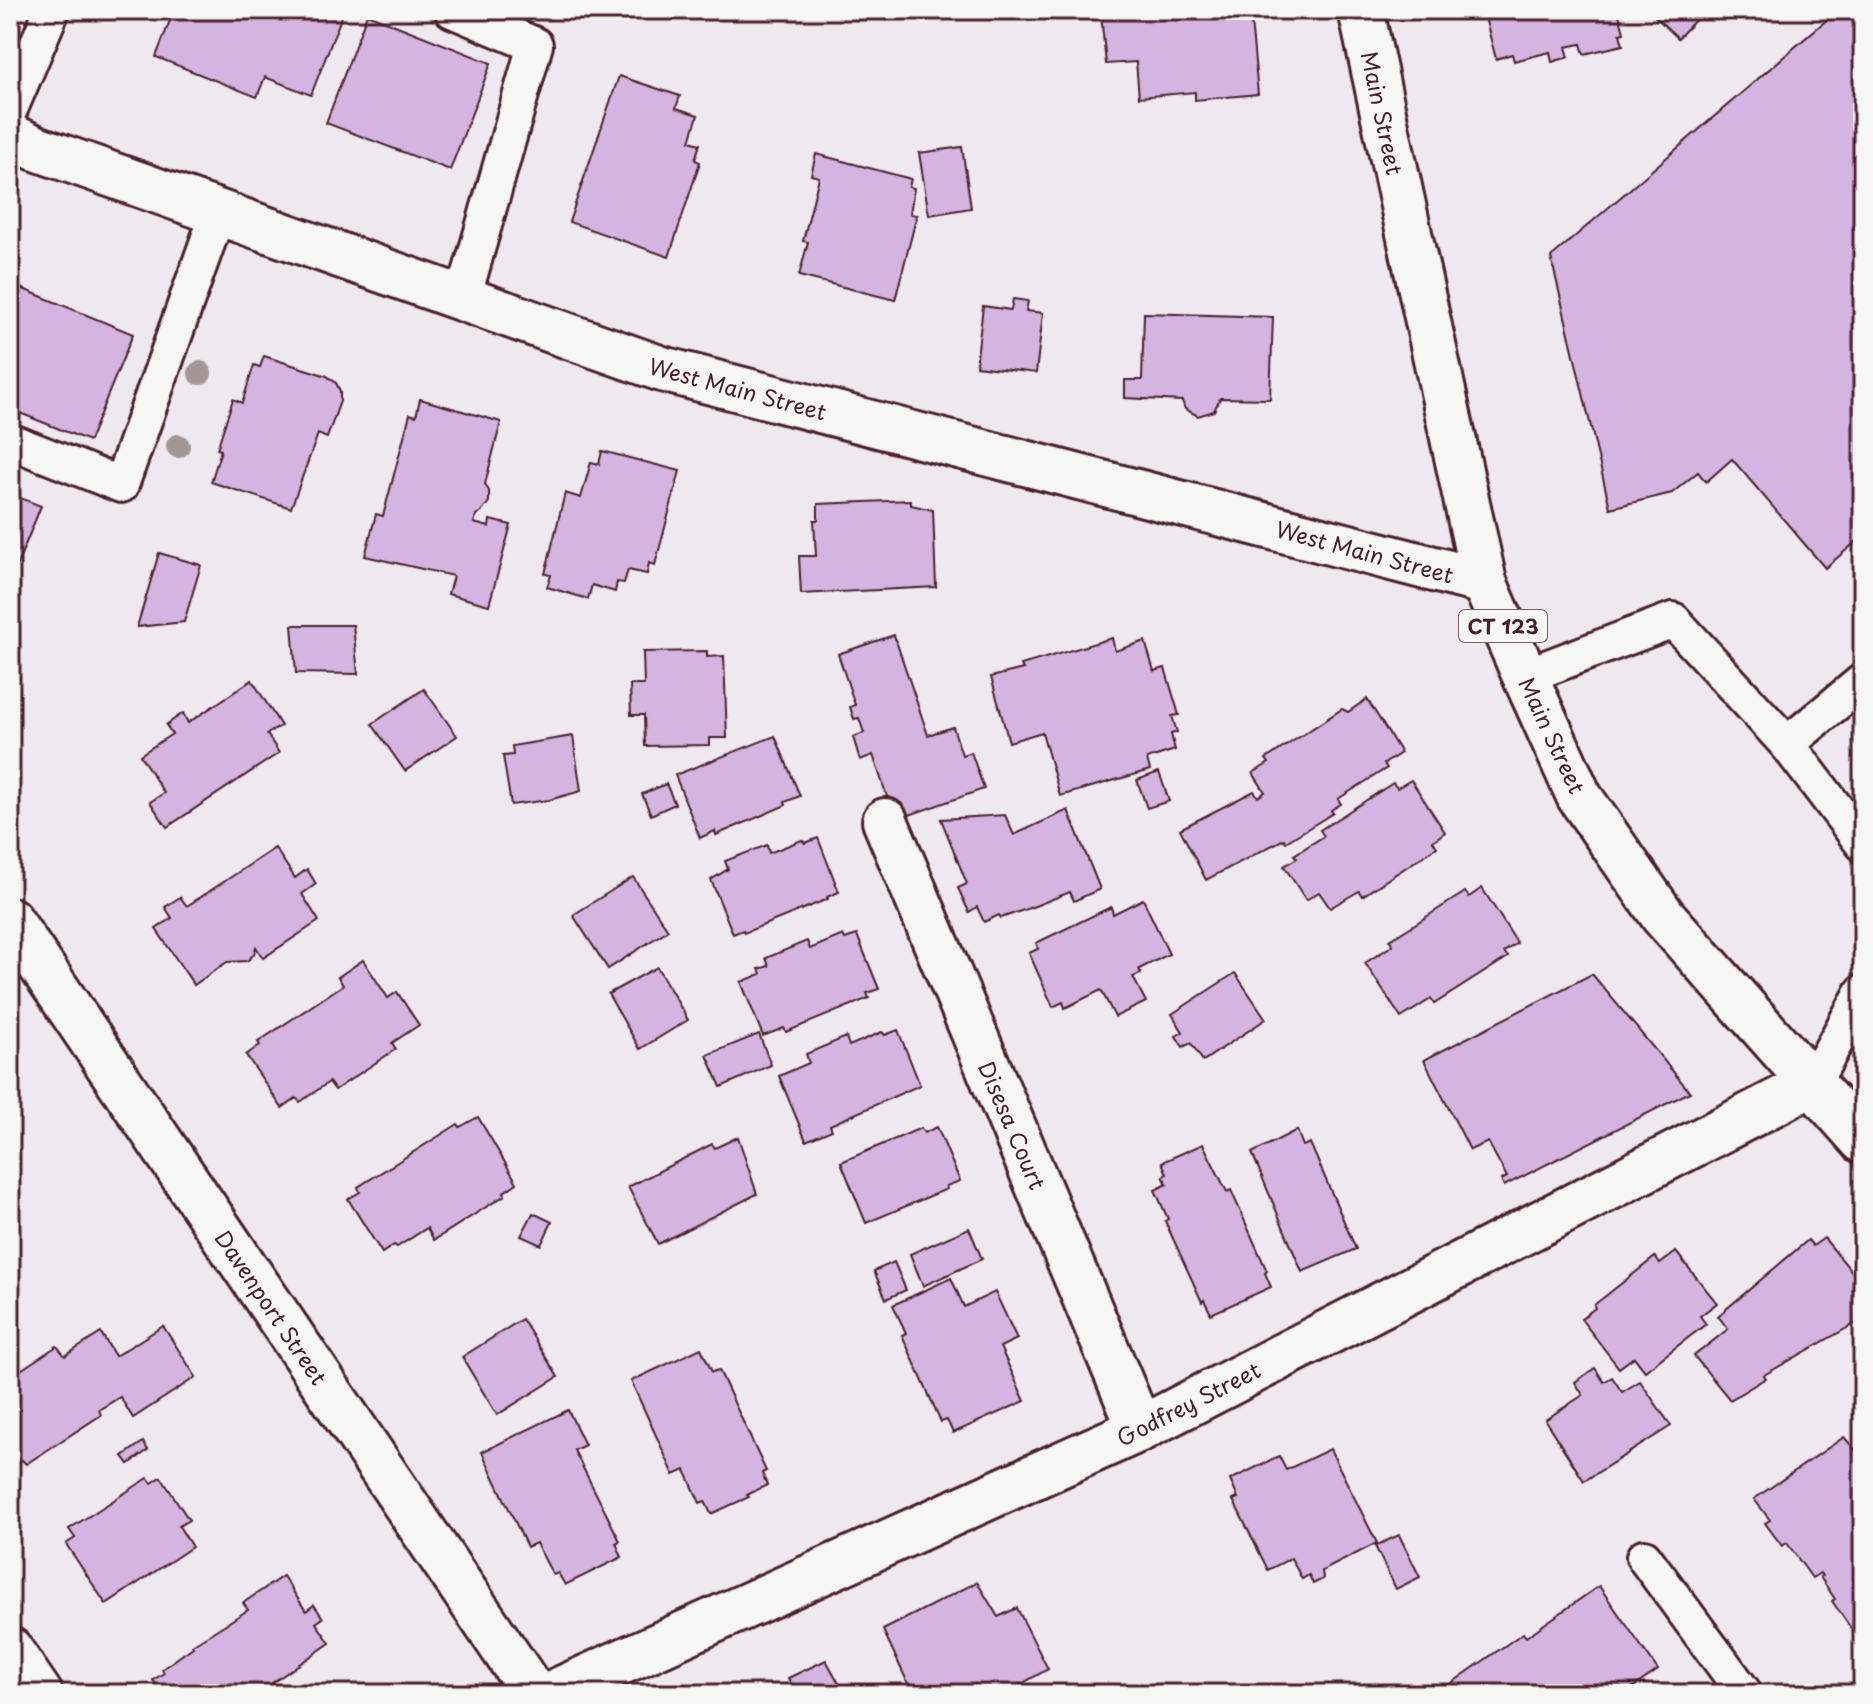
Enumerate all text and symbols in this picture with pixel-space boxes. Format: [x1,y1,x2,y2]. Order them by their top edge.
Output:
street label: Main Street [1354,48,1412,178]
street label: West Main Street [646,348,830,428]
street label: West Main Street [1273,511,1457,591]
road number: CT 123 [1459,610,1547,642]
street label: Main Street [1512,671,1594,799]
street label: Disesa Court [971,1056,1055,1194]
street label: Davenport Street [208,1223,336,1391]
street label: Godfrey Street [1110,1353,1266,1453]

